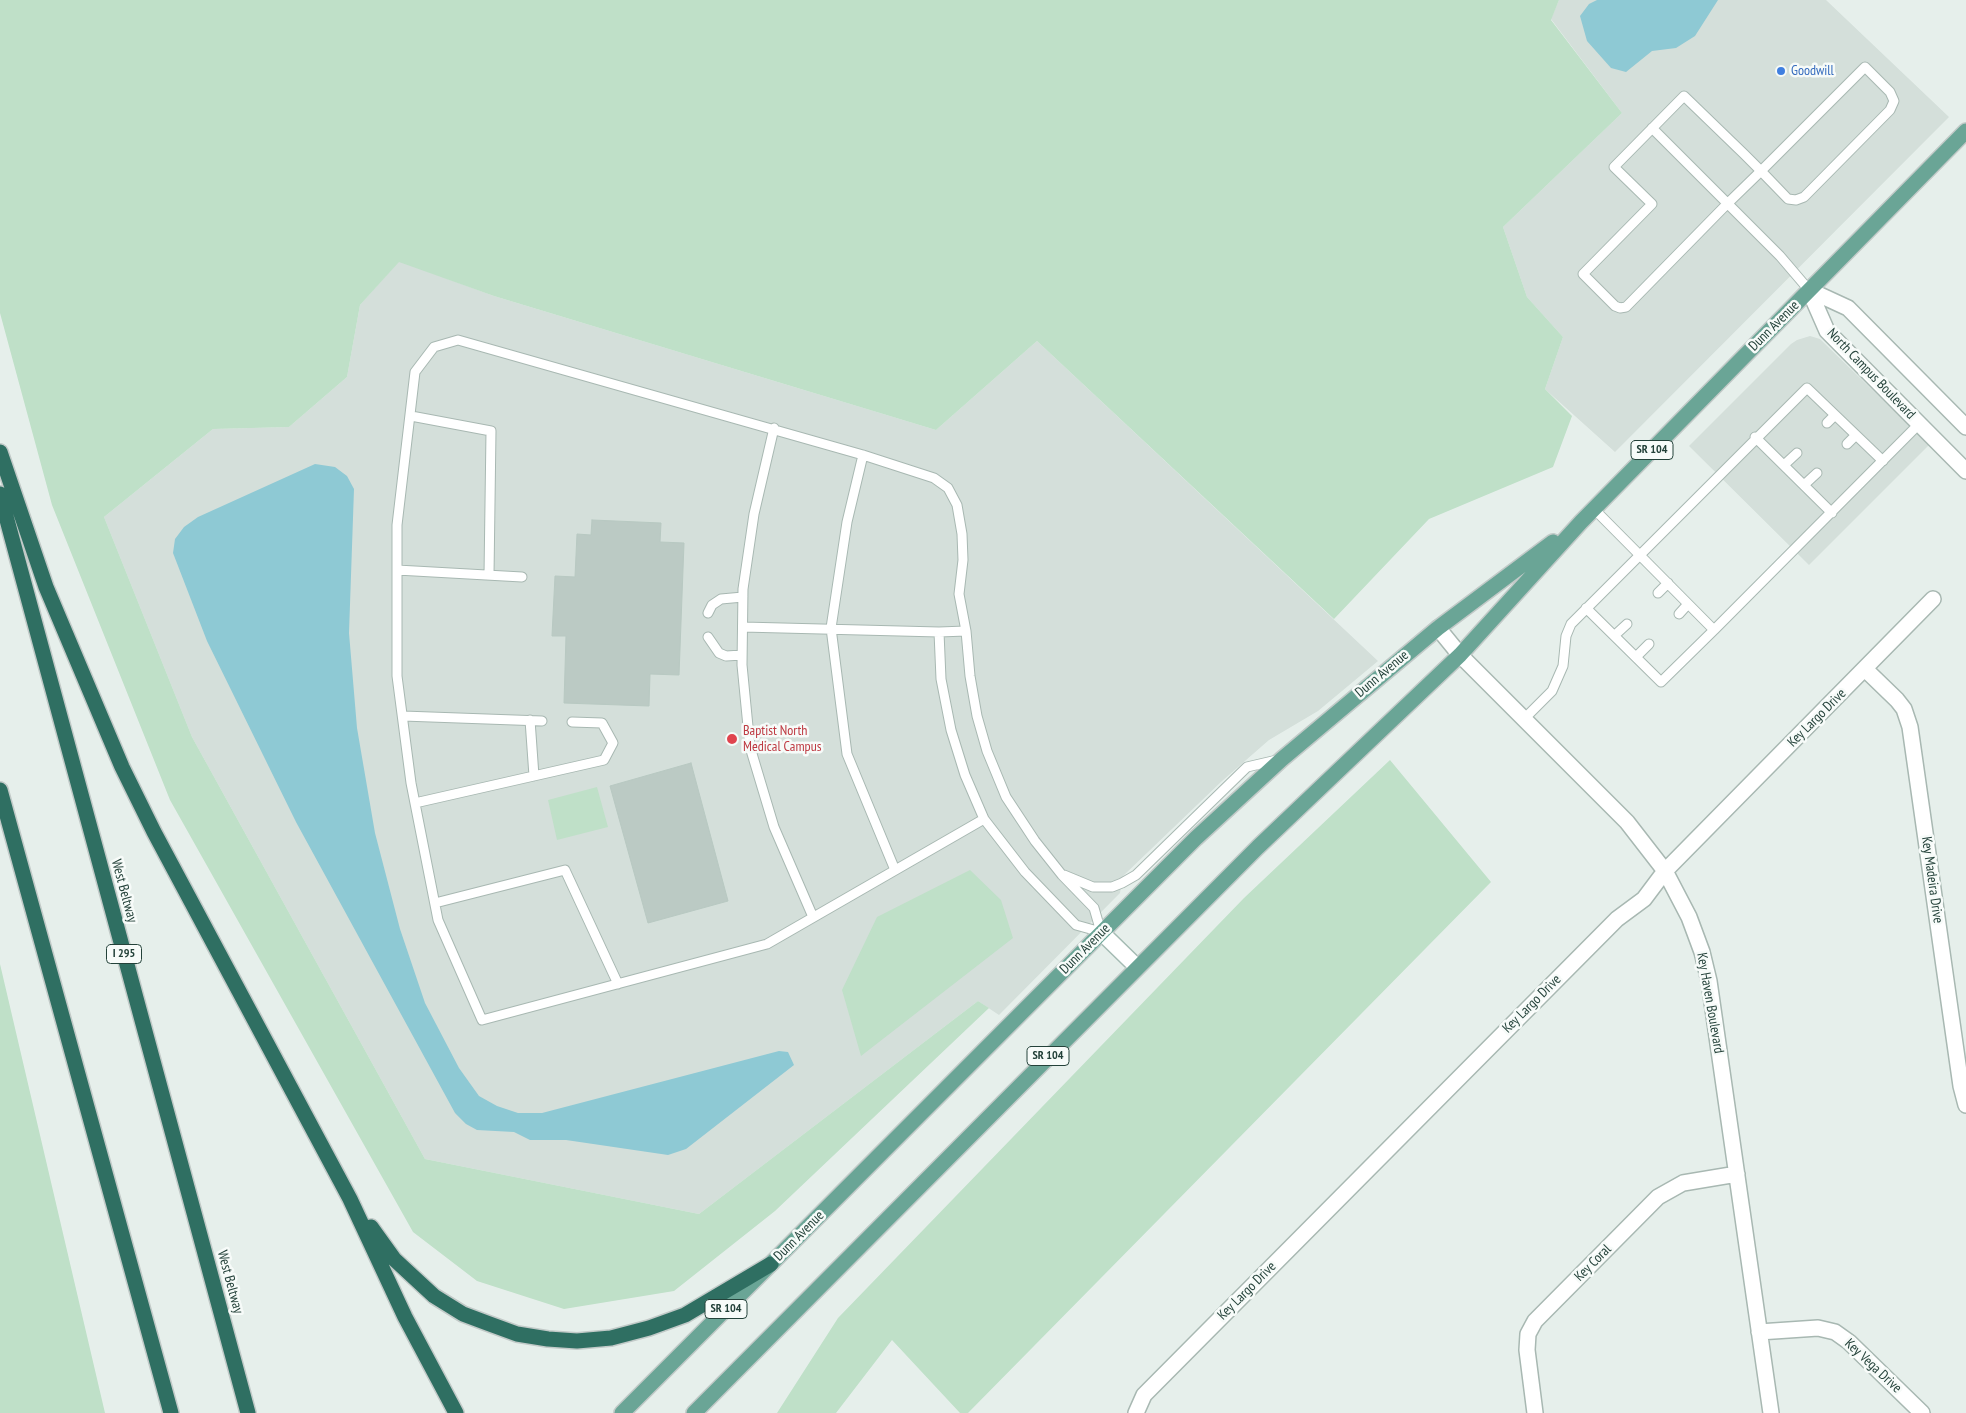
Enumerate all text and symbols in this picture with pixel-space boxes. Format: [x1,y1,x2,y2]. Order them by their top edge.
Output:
place label: Goodwill [1791,63,1834,79]
marker: Goodwill [1775,65,1787,77]
street label: Dunn Avenue [1745,297,1803,355]
street label: North Campus Boulevard [1823,325,1919,423]
road number: SR 104 [1631,440,1673,460]
street label: Dunn Avenue [1352,647,1412,701]
street label: Key Largo Drive [1784,685,1850,751]
place label: Baptist North Medical Campus [743,723,821,756]
marker: Baptist North Medical Campus [725,732,739,746]
street label: Key Madeira Drive [1918,836,1946,924]
street label: West Beltway [107,858,141,924]
street label: Dunn Avenue [1056,920,1114,978]
road number: I 295 [106,944,142,964]
street label: Key Haven Boulevard [1693,951,1727,1055]
street label: Key Largo Drive [1499,971,1565,1037]
road number: SR 104 [1027,1046,1069,1066]
street label: Dunn Avenue [770,1207,828,1265]
street label: Key Coral [1571,1241,1615,1285]
street label: West Beltway [213,1249,247,1315]
street label: Key Largo Drive [1214,1258,1280,1324]
road number: SR 104 [705,1300,747,1318]
street label: Key Vega Drive [1841,1335,1905,1397]

